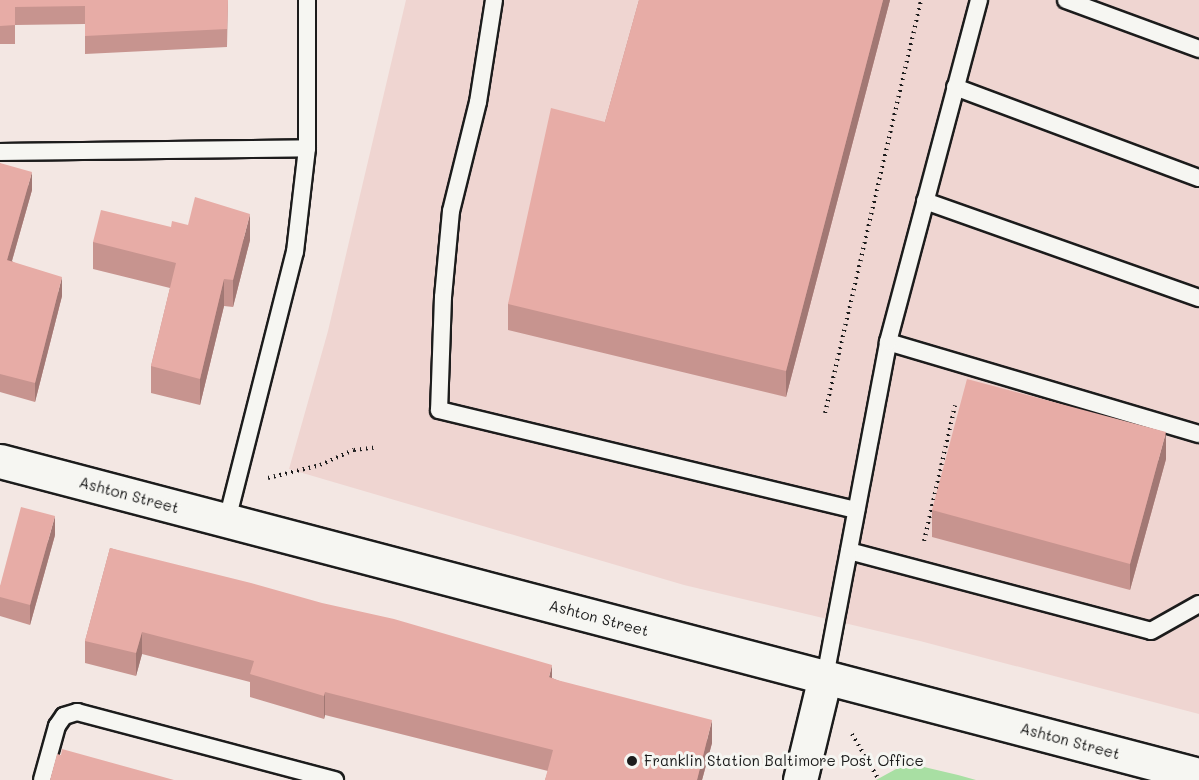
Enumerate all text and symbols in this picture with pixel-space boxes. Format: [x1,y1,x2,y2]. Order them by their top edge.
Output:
street label: Ashton Street [77,473,181,517]
street label: Ashton Street [547,596,651,640]
street label: Ashton Street [1018,719,1122,763]
place label: Franklin Station Baltimore Post Office [644,752,924,770]
marker: Franklin Station Baltimore Post Office [625,754,639,768]

